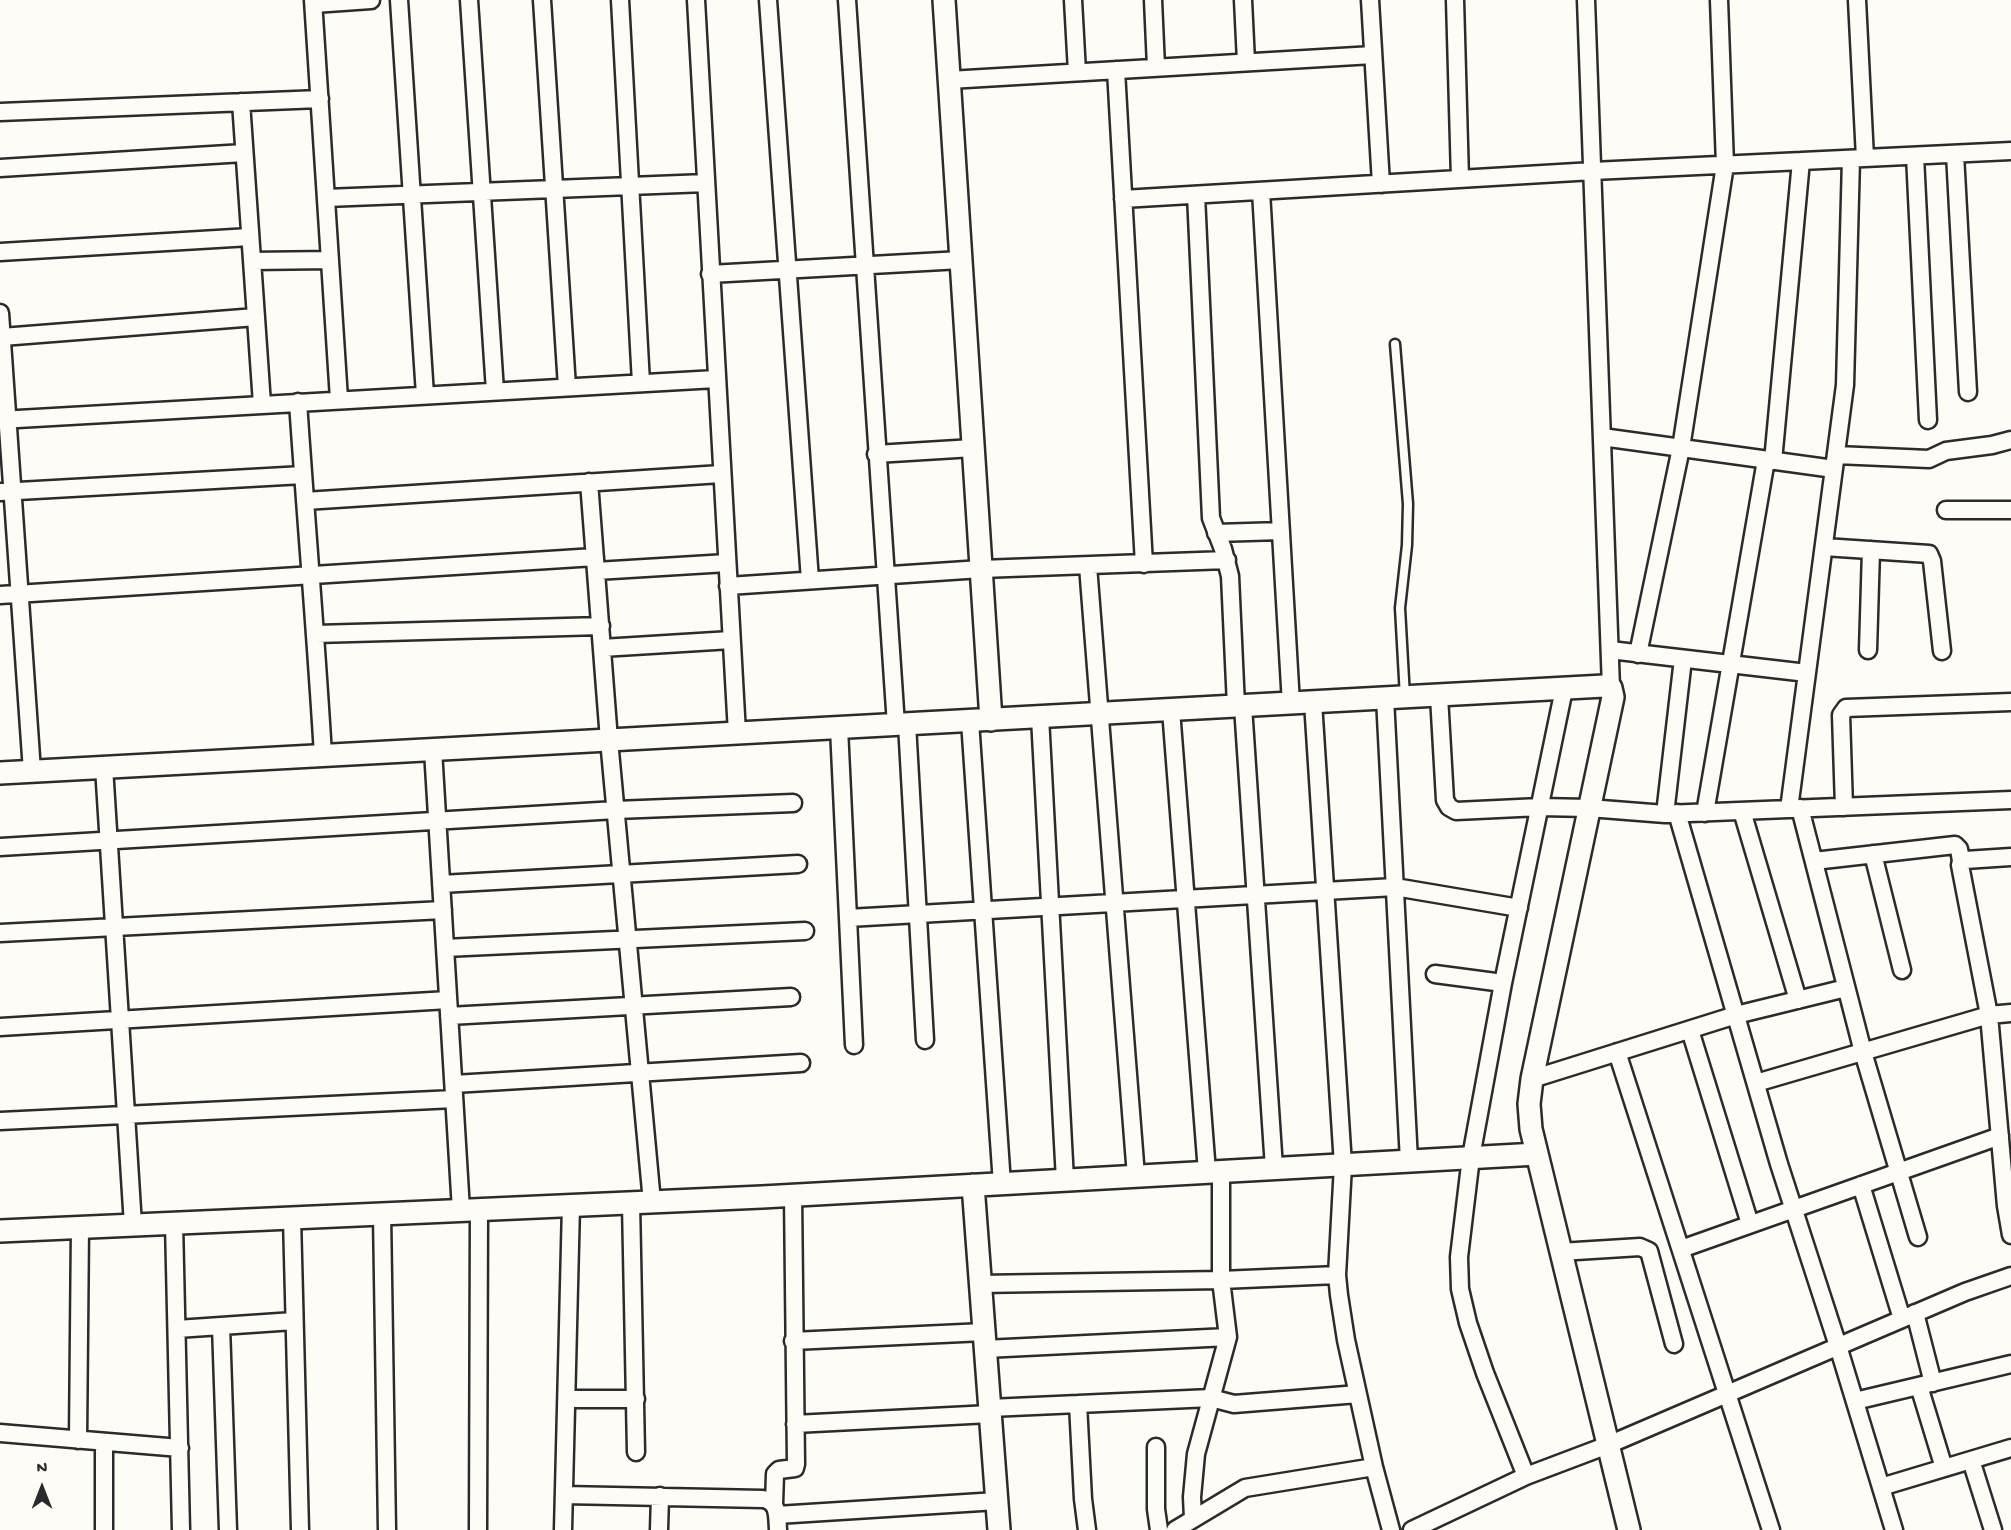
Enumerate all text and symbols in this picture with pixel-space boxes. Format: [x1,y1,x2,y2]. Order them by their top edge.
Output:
north arrow [12,1458,72,1518]
text: N [37,1460,47,1479]

